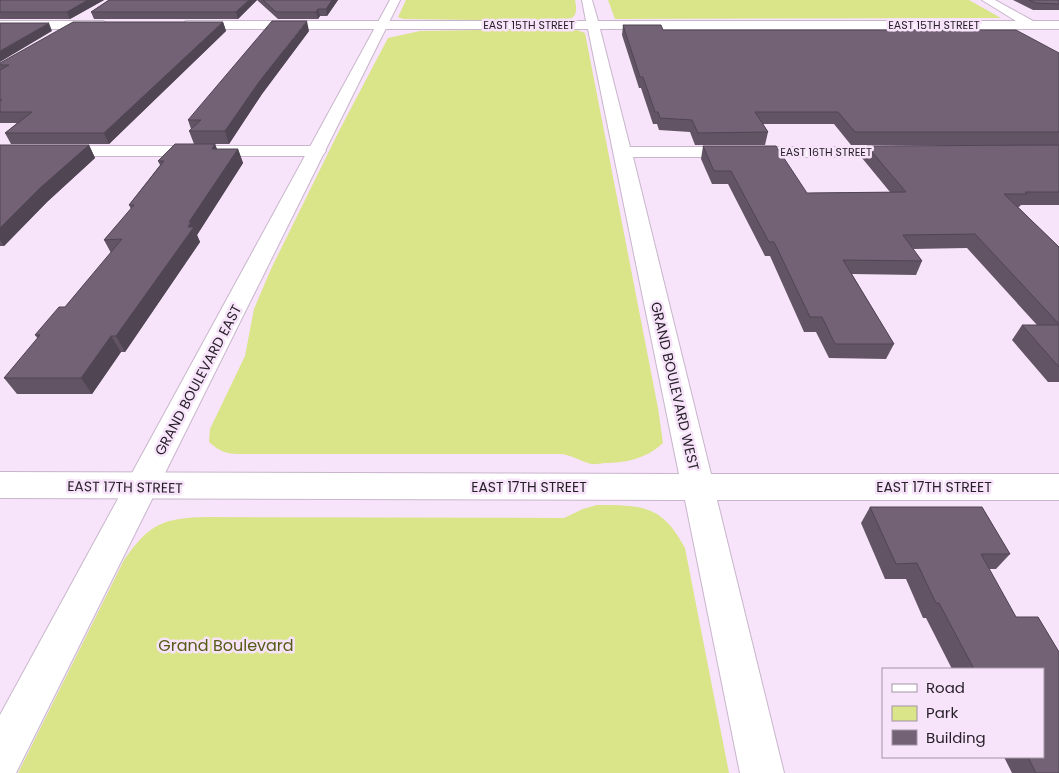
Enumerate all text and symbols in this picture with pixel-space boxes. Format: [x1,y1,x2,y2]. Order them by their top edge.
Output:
street label: EAST 15TH STREET [483,17,575,33]
street label: EAST 15TH STREET [888,17,980,33]
street label: EAST 16TH STREET [780,144,872,160]
street label: GRAND BOULEVARD WEST [646,300,704,473]
street label: GRAND BOULEVARD EAST [150,301,246,459]
street label: EAST 17TH STREET [67,476,183,498]
street label: EAST 17TH STREET [471,477,587,497]
street label: EAST 17TH STREET [876,477,992,497]
park label: Grand Boulevard [158,634,294,657]
legend [882,668,1044,758]
text: Road [926,677,965,698]
text: Park [926,702,958,723]
text: Building [926,727,986,748]

